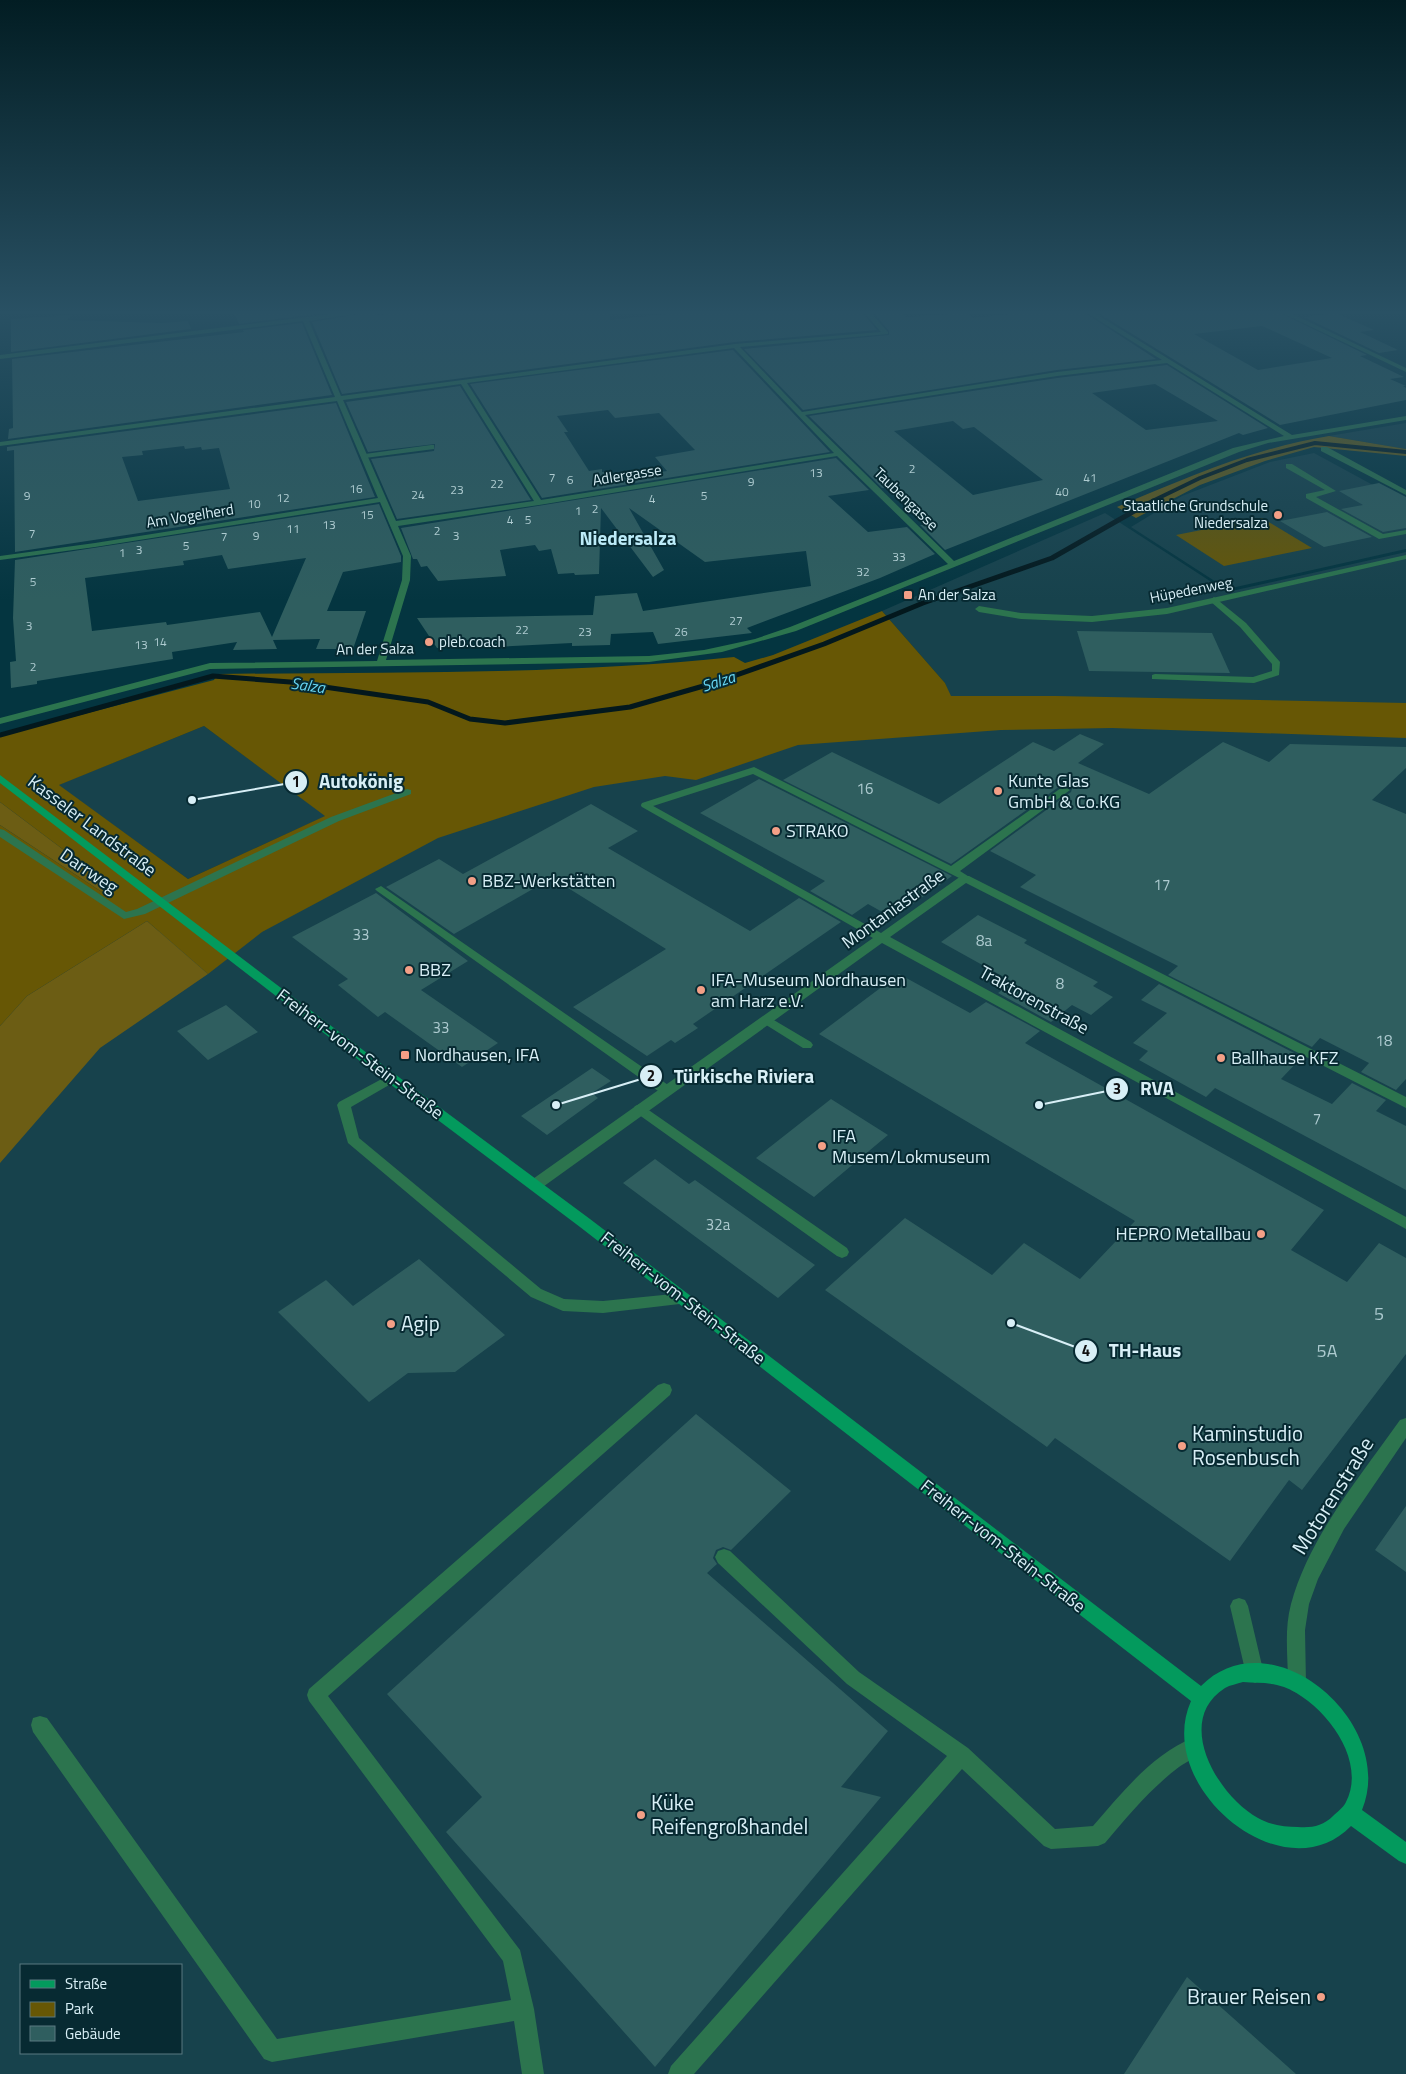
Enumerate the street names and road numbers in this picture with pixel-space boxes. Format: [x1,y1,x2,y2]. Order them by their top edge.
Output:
street label: Adlergasse [591,458,663,491]
street label: Taubengasse [869,462,944,536]
street label: Am Vogelherd [145,497,235,534]
street label: Hüpedenweg [1148,570,1234,609]
street label: An der Salza [336,636,415,661]
street label: Kasseler Landstraße [22,768,162,883]
street label: Darrweg [55,841,124,900]
street label: Montaniastraße [836,862,950,955]
street label: Traktorenstraße [974,958,1094,1041]
street label: Freiherr-vom-Stein-Straße [271,982,450,1126]
street label: Freiherr-vom-Stein-Straße [595,1224,772,1371]
street label: Motorenstraße [1283,1430,1381,1561]
street label: Freiherr-vom-Stein-Straße [915,1472,1092,1619]

